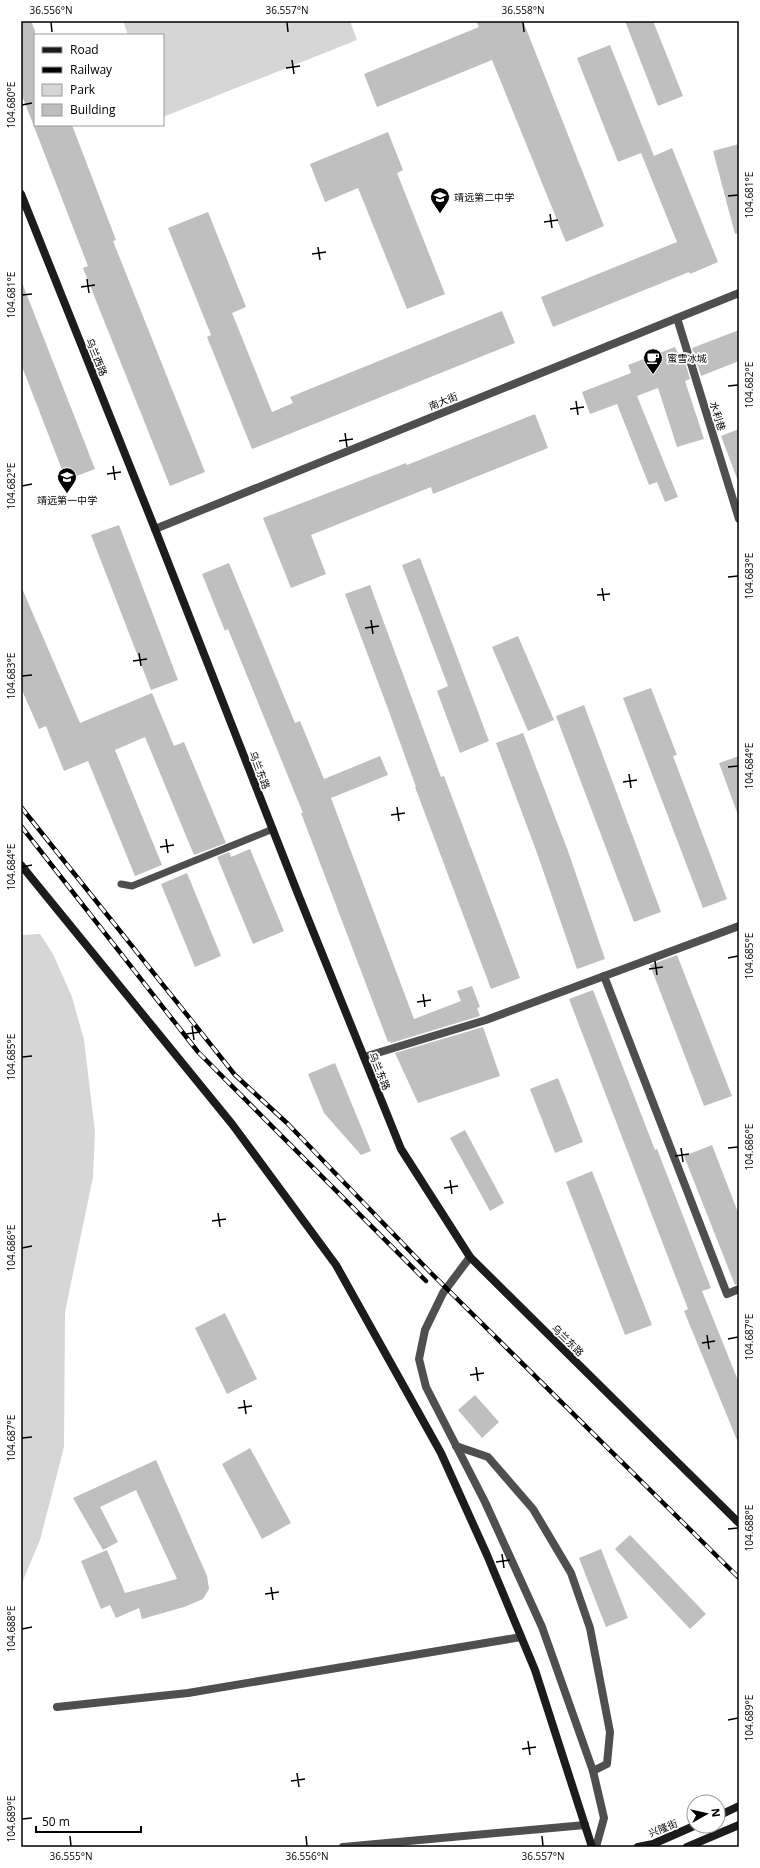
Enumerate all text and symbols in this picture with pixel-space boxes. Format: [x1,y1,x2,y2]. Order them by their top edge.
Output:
text: 36.556°N [29,3,73,17]
text: 36.557°N [265,3,309,17]
text: 36.558°N [501,3,545,17]
legend [34,34,164,126]
text: Road [70,41,99,58]
text: Railway [70,61,113,78]
text: Park [70,81,96,98]
text: 104.680°E [4,82,18,128]
text: Building [70,101,116,118]
text: 104.681°E [742,172,756,218]
school or university icon: 靖远第二中学 [429,186,451,214]
place label: 靖远第二中学 [454,190,514,204]
text: 104.681°E [4,272,18,318]
street label: 乌兰西路 [83,336,111,378]
cafe icon: 蜜雪冰城 [642,347,664,375]
place label: 蜜雪冰城 [667,351,707,365]
text: 104.682°E [742,362,756,408]
street label: 南大街 [426,389,460,413]
street label: 水利巷 [707,400,729,432]
text: 104.682°E [4,463,18,509]
school or university icon: 靖远第一中学 [56,466,78,494]
place label: 靖远第一中学 [37,493,97,507]
text: 104.683°E [742,553,756,599]
text: 104.683°E [4,653,18,699]
text: 104.684°E [742,743,756,789]
street label: 乌兰东路 [246,749,274,791]
text: 104.684°E [4,844,18,890]
text: 104.685°E [742,933,756,979]
text: 104.685°E [4,1034,18,1080]
street label: 乌兰东路 [366,1050,394,1092]
text: 104.686°E [742,1124,756,1170]
text: 104.686°E [4,1225,18,1271]
text: 104.687°E [742,1314,756,1360]
street label: 乌兰东路 [549,1321,587,1359]
text: 104.687°E [4,1415,18,1461]
text: 104.688°E [742,1505,756,1551]
text: 104.688°E [4,1606,18,1652]
text: 104.689°E [742,1695,756,1741]
north arrow [686,1794,726,1834]
text: 104.689°E [4,1796,18,1842]
text: N [708,1807,724,1818]
scale bar [36,1808,141,1834]
text: 50 m [42,1813,70,1830]
street label: 兴隆街 [646,1816,680,1840]
text: 36.555°N [49,1849,93,1863]
text: 36.556°N [285,1849,329,1863]
text: 36.557°N [521,1849,565,1863]

